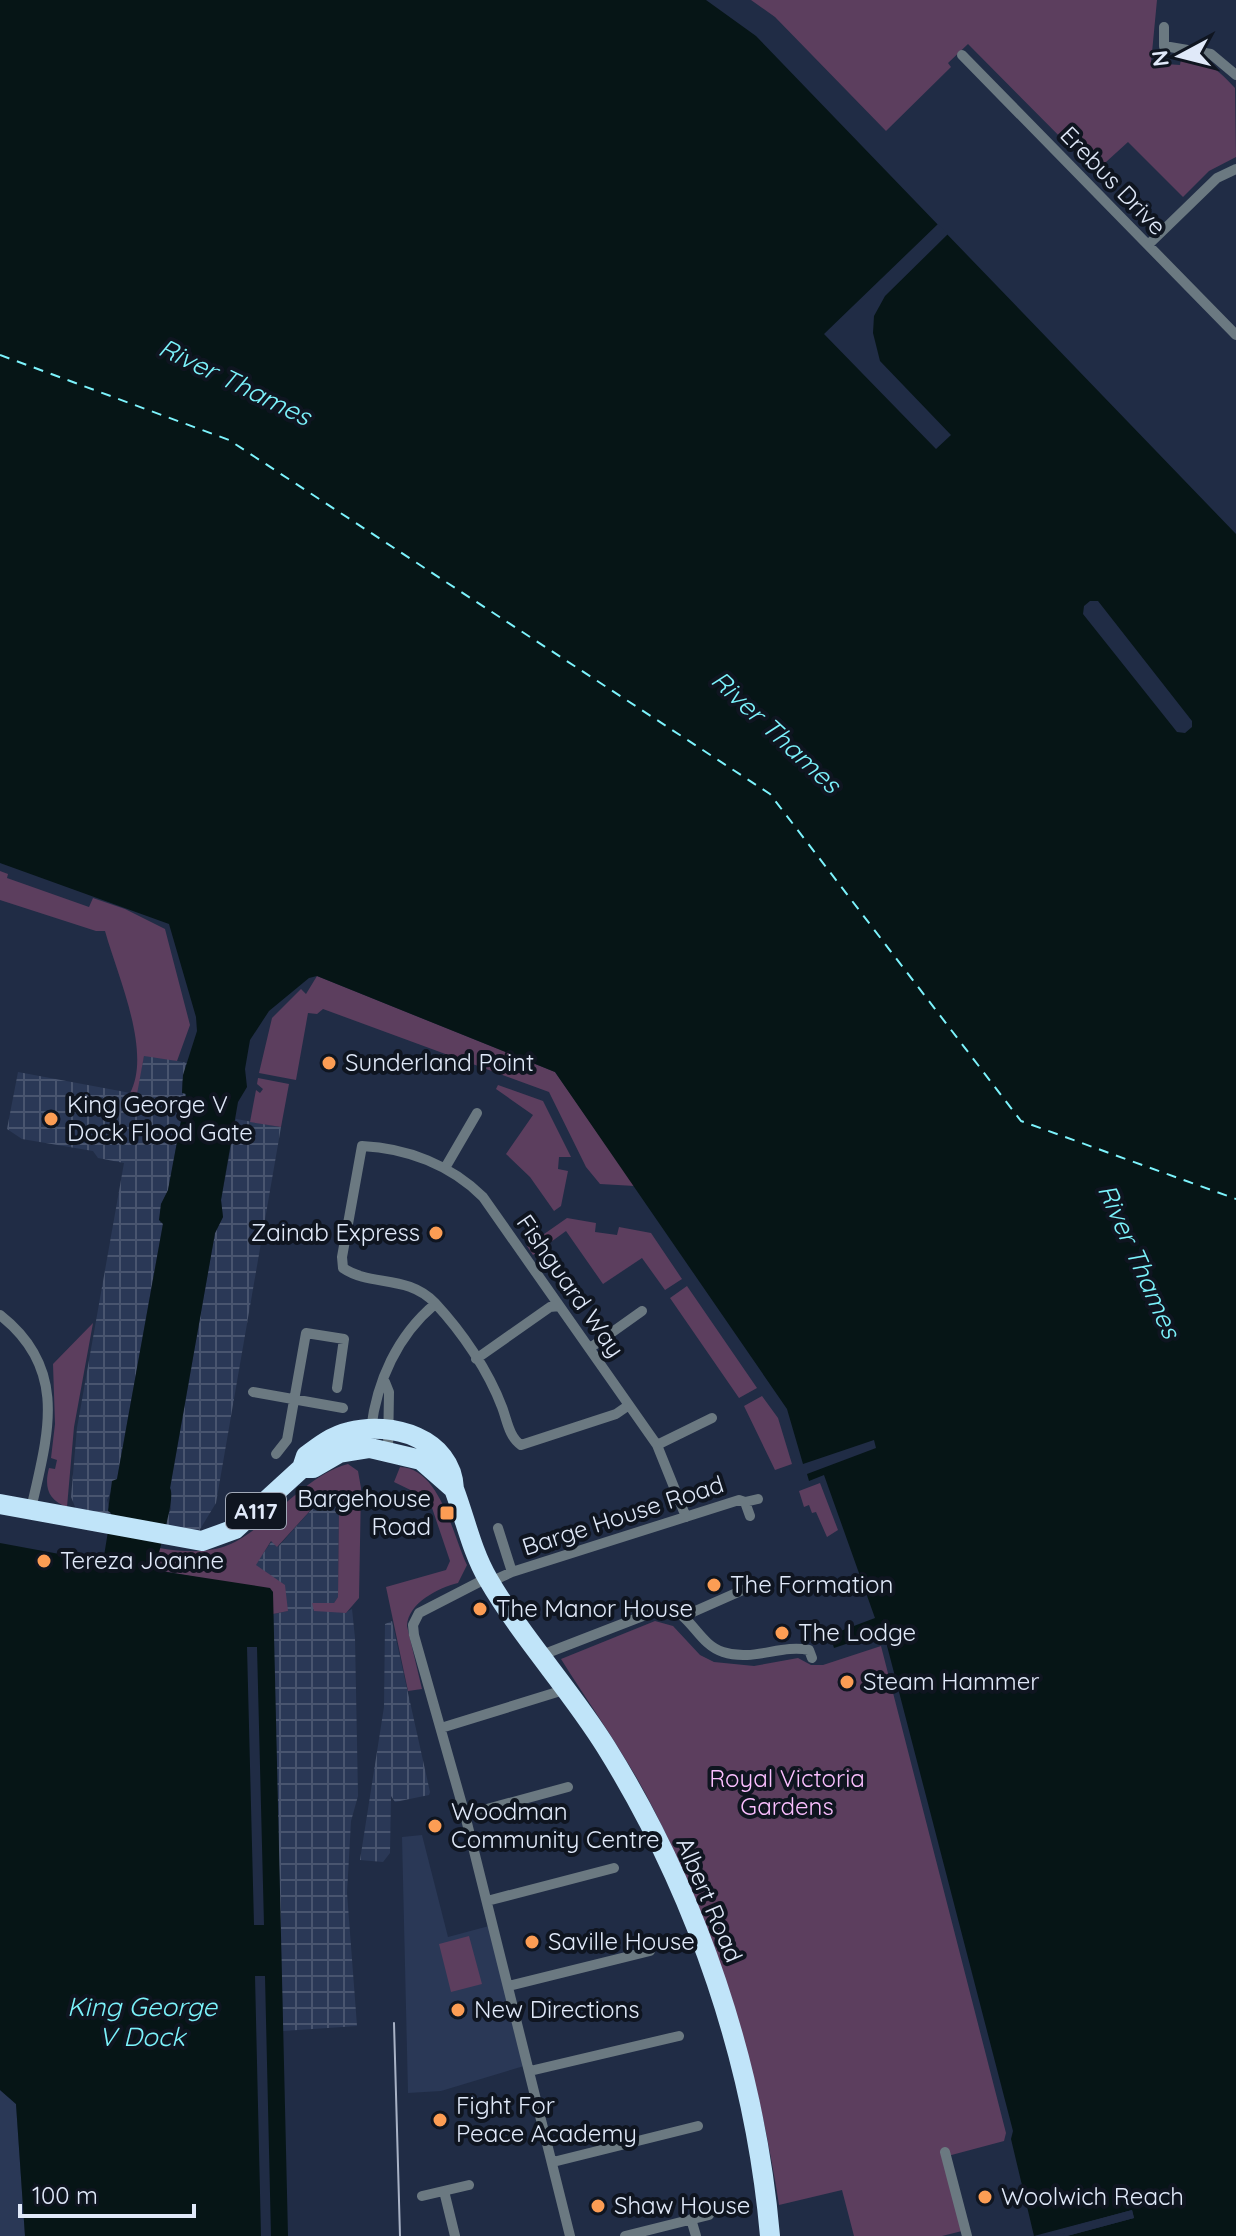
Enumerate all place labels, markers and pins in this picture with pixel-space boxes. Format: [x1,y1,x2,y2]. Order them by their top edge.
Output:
place label: Sunderland Point [345,1047,534,1077]
marker: Sunderland Point [320,1054,338,1072]
place label: King George V Dock Flood Gate [67,1089,253,1147]
marker: King George V Dock Flood Gate [42,1110,60,1128]
place label: Zainab Express [251,1217,420,1247]
marker: Zainab Express [427,1224,445,1242]
place label: Bargehouse Road [297,1483,431,1541]
marker: Bargehouse Road [438,1504,456,1522]
place label: Tereza Joanne [60,1545,224,1575]
marker: Tereza Joanne [35,1552,53,1570]
place label: The Formation [730,1569,893,1599]
marker: The Formation [705,1576,723,1594]
place label: The Manor House [496,1593,693,1623]
marker: The Manor House [471,1600,489,1618]
place label: The Lodge [798,1617,916,1647]
marker: The Lodge [773,1624,791,1642]
place label: Steam Hammer [863,1666,1040,1696]
marker: Steam Hammer [838,1673,856,1691]
place label: Woodman Community Centre [451,1796,659,1854]
marker: Woodman Community Centre [426,1817,444,1835]
place label: Saville House [548,1926,695,1956]
marker: Saville House [523,1933,541,1951]
place label: New Directions [474,1994,640,2024]
marker: New Directions [449,2001,467,2019]
place label: Fight For Peace Academy [456,2090,637,2148]
marker: Fight For Peace Academy [431,2111,449,2129]
place label: Woolwich Reach [1001,2181,1184,2211]
marker: Woolwich Reach [976,2188,994,2206]
place label: Shaw House [614,2190,750,2220]
marker: Shaw House [589,2197,607,2215]

